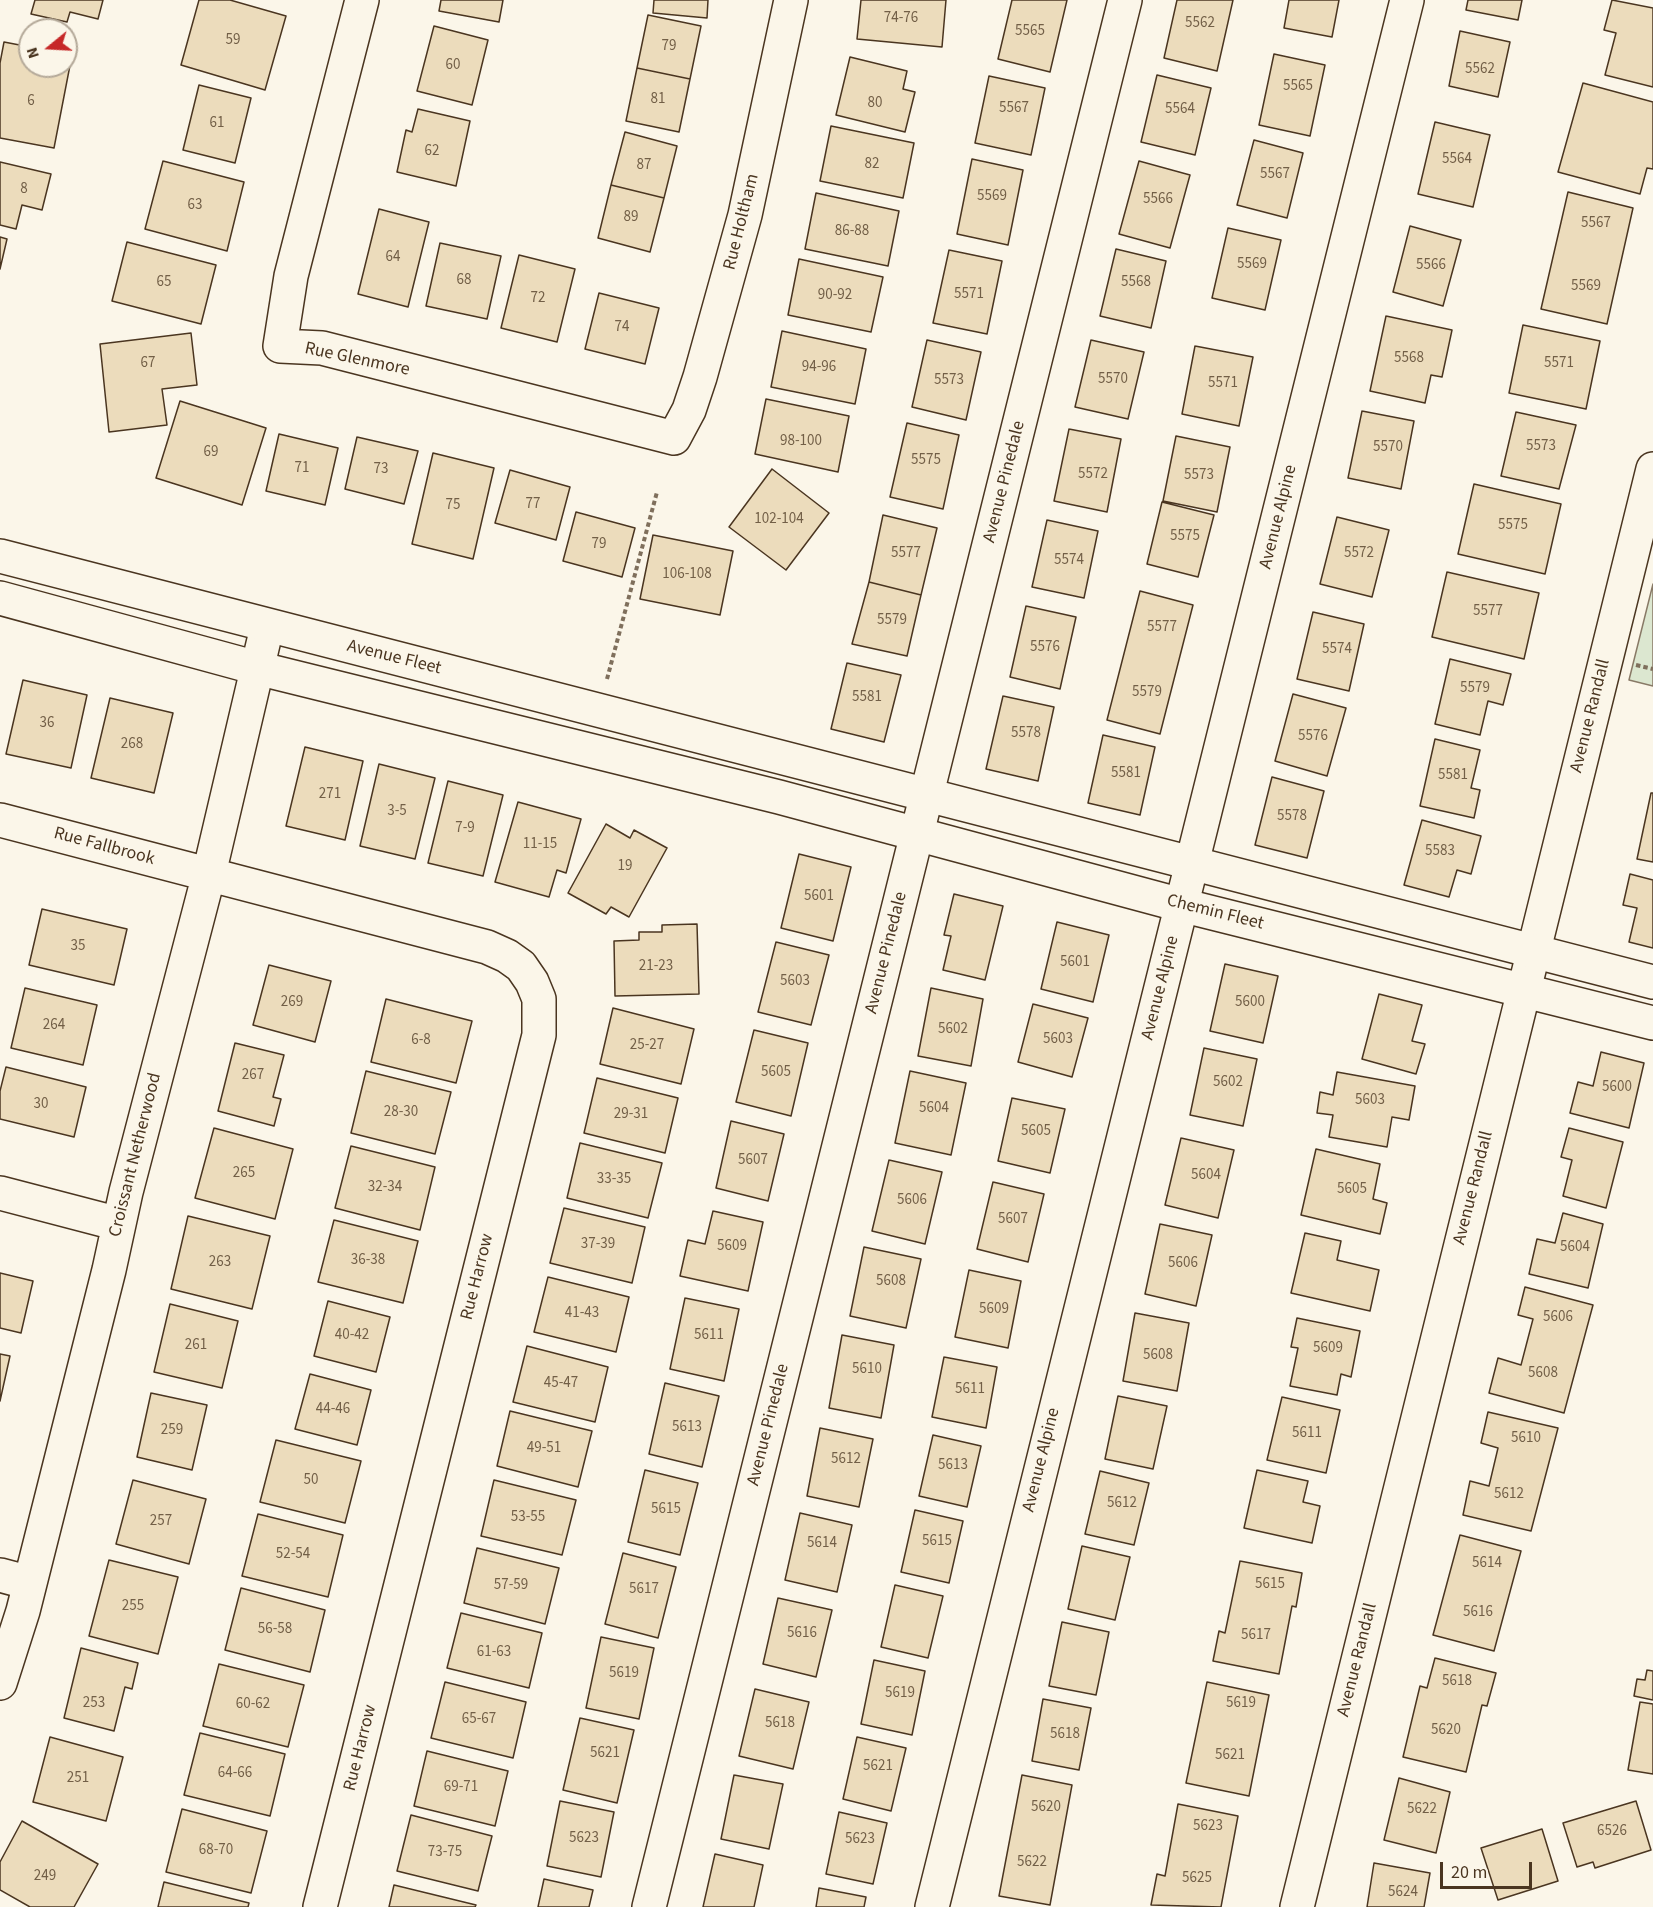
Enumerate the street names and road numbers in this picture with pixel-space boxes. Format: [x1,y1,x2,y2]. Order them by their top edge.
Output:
street label: Rue Holtham [720,172,764,272]
street label: Rue Glenmore [303,338,411,382]
street label: Avenue Pinedale [979,419,1031,545]
street label: Avenue Alpine [1256,463,1302,571]
street label: Avenue Fleet [345,636,443,680]
street label: Avenue Randall [1566,657,1616,775]
street label: Rue Fallbrook [51,823,157,871]
street label: Avenue Pinedale [861,890,913,1016]
street label: Chemin Fleet [1164,891,1266,935]
street label: Avenue Alpine [1138,934,1184,1042]
street label: Croissant Netherwood [105,1071,167,1239]
street label: Avenue Randall [1449,1129,1499,1247]
street label: Rue Harrow [457,1232,499,1322]
street label: Avenue Pinedale [743,1362,795,1488]
street label: Avenue Alpine [1019,1406,1065,1514]
street label: Avenue Randall [1333,1601,1383,1719]
street label: Rue Harrow [340,1703,382,1793]

